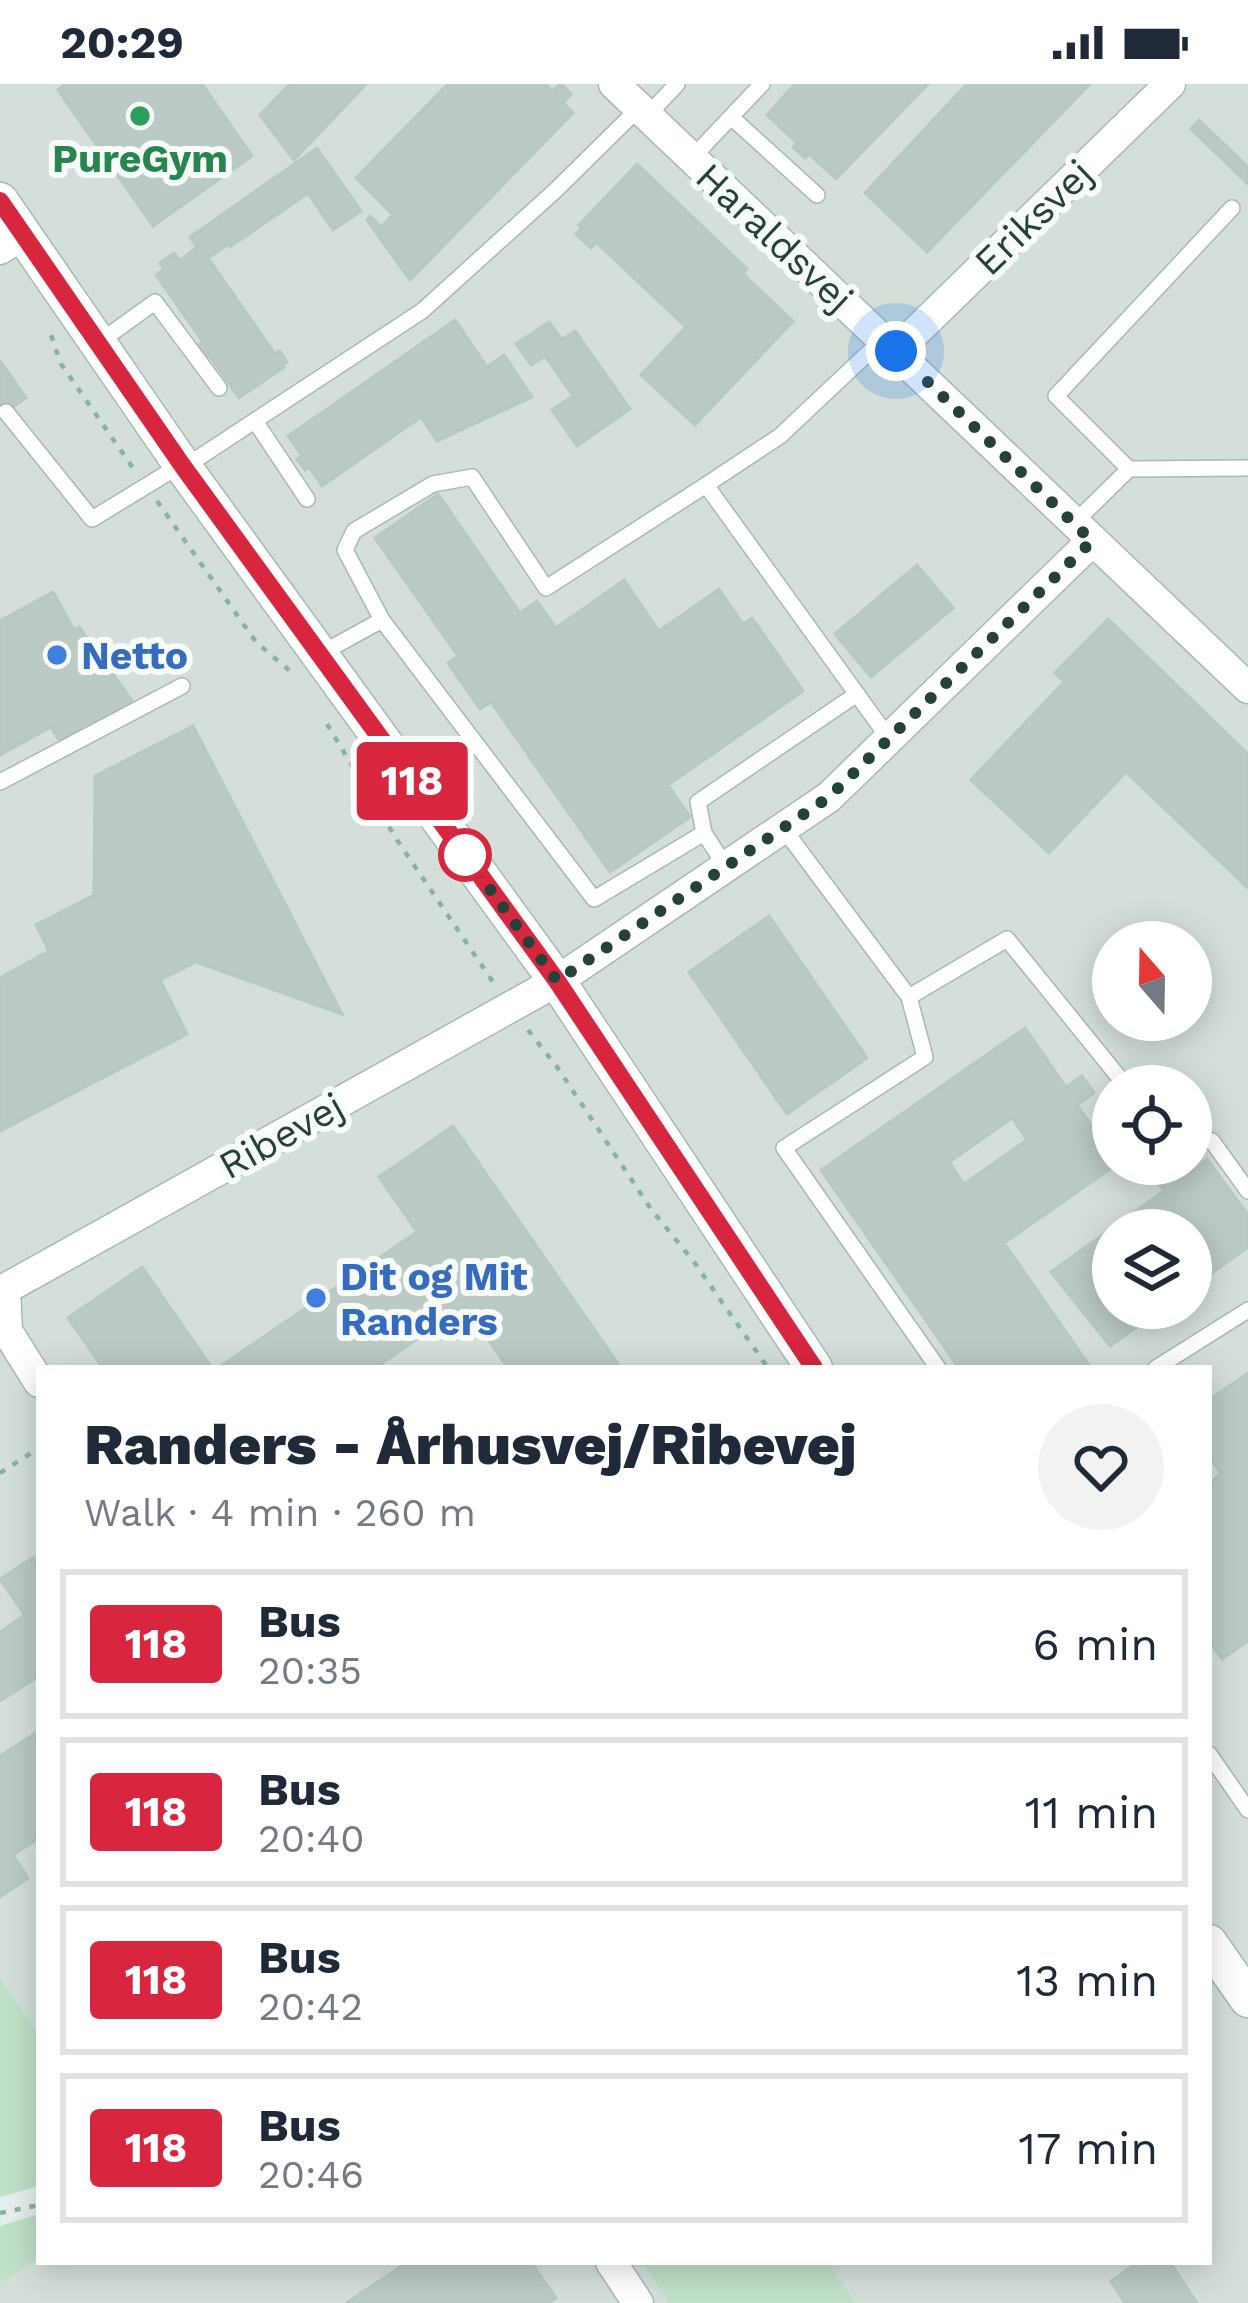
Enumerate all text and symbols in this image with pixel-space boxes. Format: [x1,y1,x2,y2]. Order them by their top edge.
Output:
text: 20:29 [60,16,184,69]
marker: PureGym [127,103,153,129]
place label: PureGym [52,136,228,181]
street label: Eriksvej [965,150,1102,284]
street label: Haraldsvej [687,154,862,321]
your location [866,321,926,381]
place label: Netto [81,633,188,678]
marker: Netto [44,642,70,668]
line badge: 118 [343,742,481,820]
text: 118 [381,756,443,805]
unlabelled marker [440,830,490,880]
north arrow [1092,921,1212,1041]
map controls [1092,921,1212,1329]
button: locate [1092,1065,1212,1185]
street label: Ribevej [211,1083,351,1188]
button: layers [1092,1209,1212,1329]
place label: Dit og Mit Randers [340,1254,527,1344]
marker: Dit og Mit Randers [303,1285,329,1311]
button: heart [1038,1404,1164,1530]
text: Randers - Århusvej/Ribevej [84,1411,857,1478]
text: Walk · 4 min · 260 m [84,1490,476,1535]
text: Bus [258,1595,341,1648]
text: 6 min [1033,1618,1158,1671]
text: 118 [125,1619,187,1668]
text: 20:35 [258,1648,362,1693]
text: Bus [258,1763,341,1816]
text: 11 min [1025,1786,1158,1839]
text: 118 [125,1787,187,1836]
text: 20:40 [258,1816,365,1861]
text: Bus [258,1931,341,1984]
text: 13 min [1016,1954,1158,2007]
text: 118 [125,1955,187,2004]
text: 20:42 [258,1984,363,2029]
text: Bus [258,2099,341,2152]
text: 17 min [1018,2122,1158,2175]
text: 118 [125,2123,187,2172]
text: 20:46 [258,2152,364,2197]

